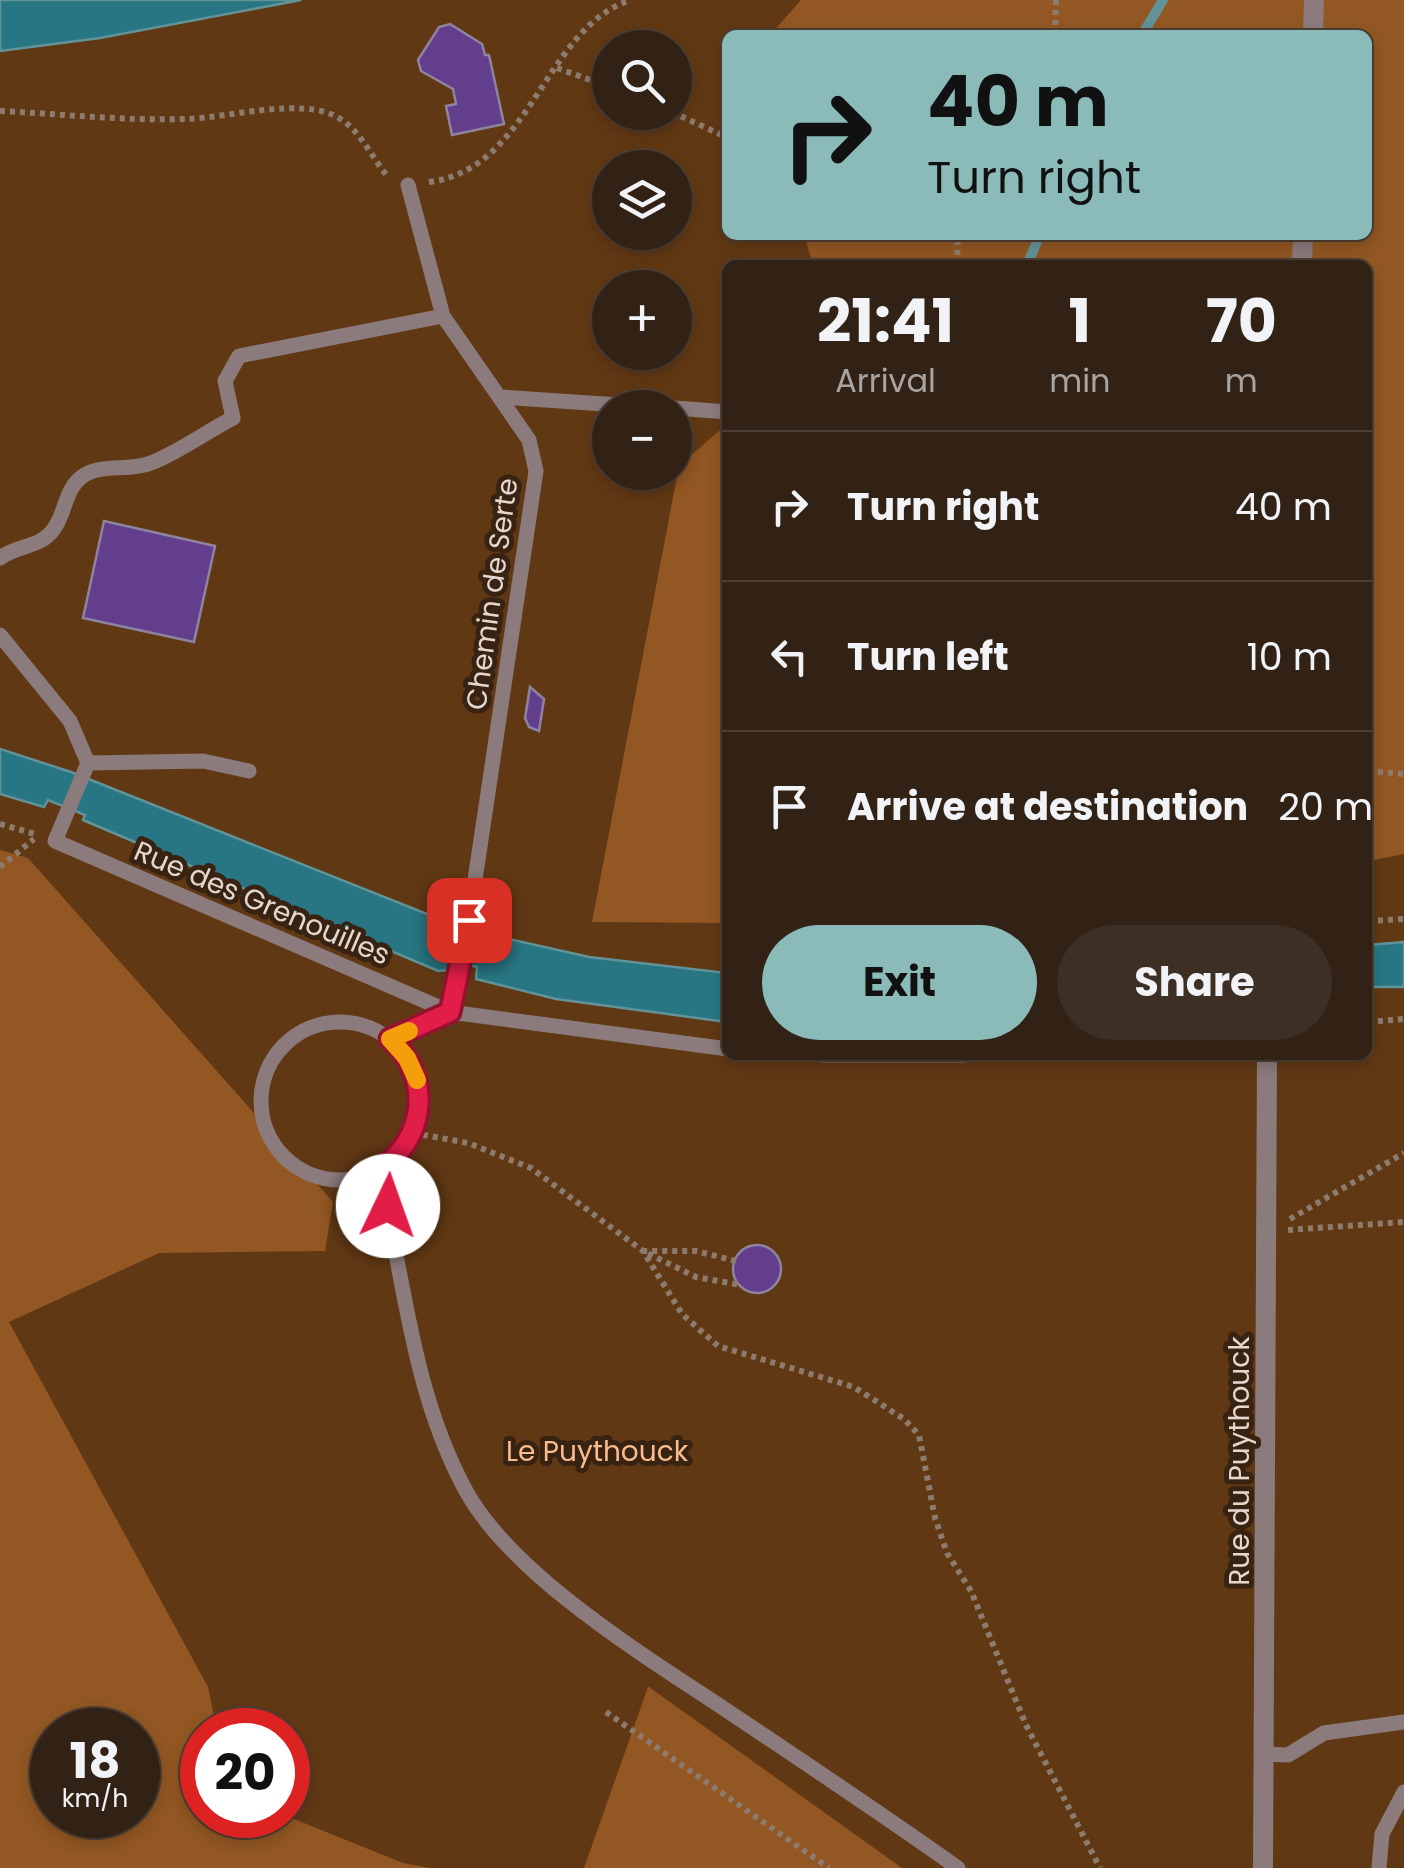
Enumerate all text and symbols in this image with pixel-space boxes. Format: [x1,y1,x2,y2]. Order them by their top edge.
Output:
map controls [592,30,692,490]
button: search [592,30,692,130]
text: 40 m [927,52,1109,151]
icon: right [762,70,892,200]
text: Turn right [927,146,1141,209]
button: layers [592,150,692,250]
button: + [592,270,692,370]
text: 21:41 [817,279,954,363]
text: 1 [1069,279,1091,363]
text: 70 [1206,279,1277,363]
text: Arrival [835,358,936,403]
text: min [1049,358,1111,403]
text: m [1225,358,1258,403]
button: − [592,390,692,490]
street label: Chemin de Serte [456,476,528,712]
icon: right [762,479,817,534]
text: Turn right [847,480,1039,533]
text: 40 m [1235,480,1332,533]
icon: left [762,629,817,684]
text: Turn left [847,630,1009,683]
text: 10 m [1247,630,1332,683]
icon: arrive [762,779,817,834]
text: Arrive at destination [847,780,1248,833]
text: 20 m [1278,780,1373,833]
street label: Rue des Grenouilles [128,831,396,975]
pin [427,878,512,963]
icon: arrive [442,893,497,948]
button: Exit [762,925,1037,1040]
button: Share [1057,925,1332,1040]
position arrow [336,1154,440,1258]
street label: Rue du Puythouck [1220,1336,1259,1586]
park label: Le Puythouck [506,1432,689,1471]
speed limit sign: 20 [180,1708,310,1838]
text: 18 [69,1725,121,1796]
text: km/h [62,1781,128,1816]

